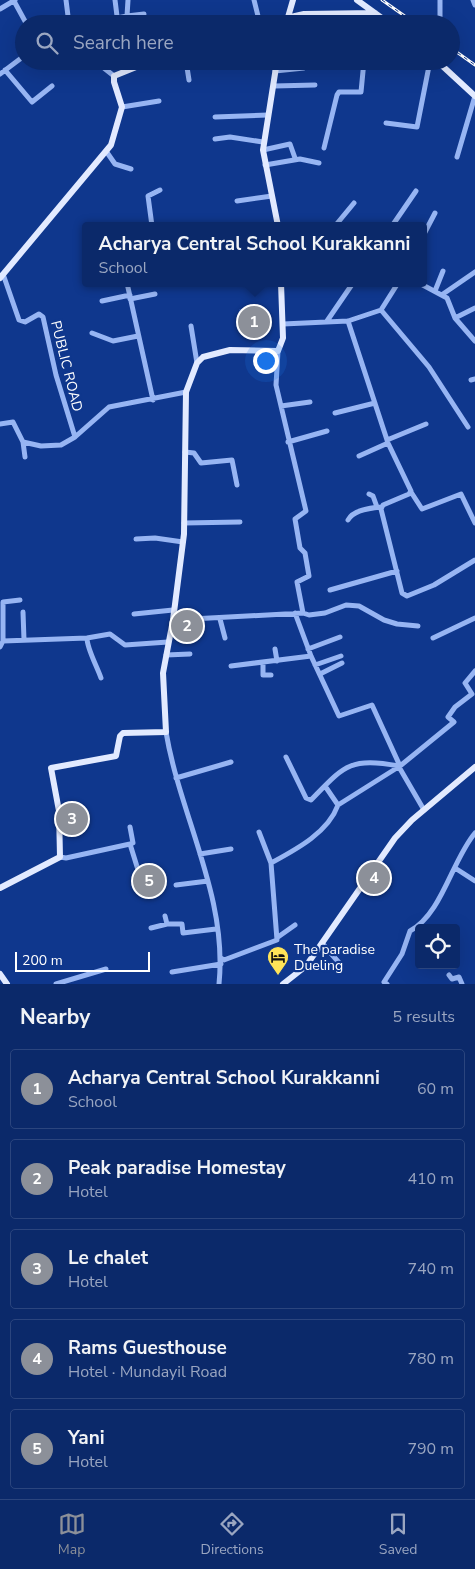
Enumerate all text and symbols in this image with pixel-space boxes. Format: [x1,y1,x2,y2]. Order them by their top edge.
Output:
search box [15,15,460,70]
icon: search [33,29,61,57]
text: Search here [73,30,174,56]
popup [82,222,427,287]
text: Acharya Central School Kurakkanni [99,231,410,257]
text: School [99,257,147,279]
pin: 1 [238,303,270,341]
street label: PUBLIC ROAD [46,319,87,414]
your location [253,348,279,374]
pin: 2 [171,607,203,645]
pin: 3 [56,800,88,838]
pin: 4 [358,859,390,897]
pin: 5 [133,862,165,900]
map controls [415,924,460,969]
button: locate [415,924,460,969]
place label: The paradise Dueling [294,940,375,975]
hotel icon: The paradise Dueling [266,945,290,976]
scale bar [15,949,150,972]
text: 200 m [22,951,63,970]
text: Nearby [20,1003,90,1031]
text: 5 results [393,1006,455,1028]
text: Acharya Central School Kurakkanni [68,1065,380,1091]
text: 1 [32,1078,42,1100]
text: 60 m [417,1078,454,1100]
text: School [68,1091,117,1113]
text: Peak paradise Homestay [68,1155,286,1181]
text: 2 [32,1168,42,1190]
text: 410 m [407,1168,454,1190]
text: Hotel [68,1181,108,1203]
text: Le chalet [68,1245,148,1271]
text: 3 [32,1258,42,1280]
text: 740 m [407,1258,454,1280]
text: Hotel [68,1271,108,1293]
text: Rams Guesthouse [68,1335,227,1361]
text: 4 [32,1348,42,1370]
text: 780 m [407,1348,454,1370]
text: Hotel · Mundayil Road [68,1361,227,1383]
text: Yani [68,1425,105,1451]
text: 5 [32,1438,42,1460]
text: 790 m [407,1438,454,1460]
text: Hotel [68,1451,108,1473]
tab: Map [58,1510,86,1559]
tab: Directions [201,1510,264,1559]
tab: Saved [379,1510,417,1559]

